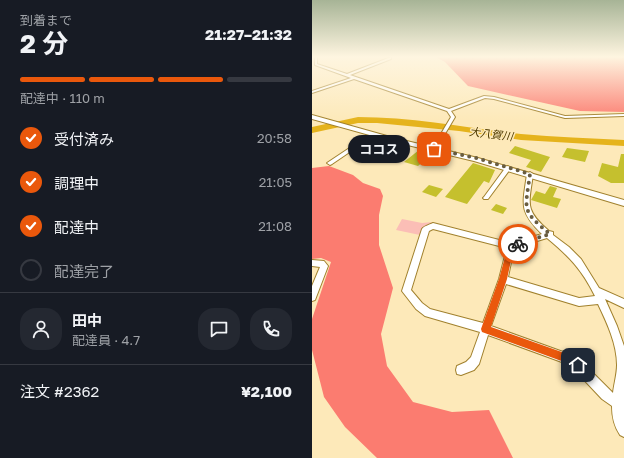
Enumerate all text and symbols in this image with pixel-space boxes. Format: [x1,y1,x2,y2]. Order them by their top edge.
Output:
text: 到着まで [20,12,72,28]
text: 21:27–21:32 [205,25,292,43]
text: 2 分 [20,28,68,59]
text: 配達中 · 110 m [20,90,105,106]
water label: 大八賀川 [468,124,515,143]
icon: check [20,127,42,149]
text: 受付済み [54,130,114,148]
text: 20:58 [257,130,292,146]
pin [417,132,451,166]
callout: ココス [348,135,410,163]
icon: bag [423,138,445,160]
text: ココス [359,141,399,157]
icon: check [20,171,42,193]
text: 調理中 [54,174,99,192]
text: 21:05 [259,174,292,190]
icon: check [20,215,42,237]
text: 配達中 [54,218,99,236]
text: 21:08 [258,218,292,234]
courier [498,224,538,264]
icon: bike [507,233,529,255]
text: 配達完了 [54,262,114,280]
button: person [20,308,62,350]
button: chat [198,308,240,350]
button: phone [250,308,292,350]
text: 田中 [72,311,102,329]
text: 配達員 · 4.7 [72,332,140,348]
pin [561,348,595,382]
icon: home [567,354,589,376]
text: 注文 #2362 [20,382,99,400]
text: ¥2,100 [241,382,292,400]

